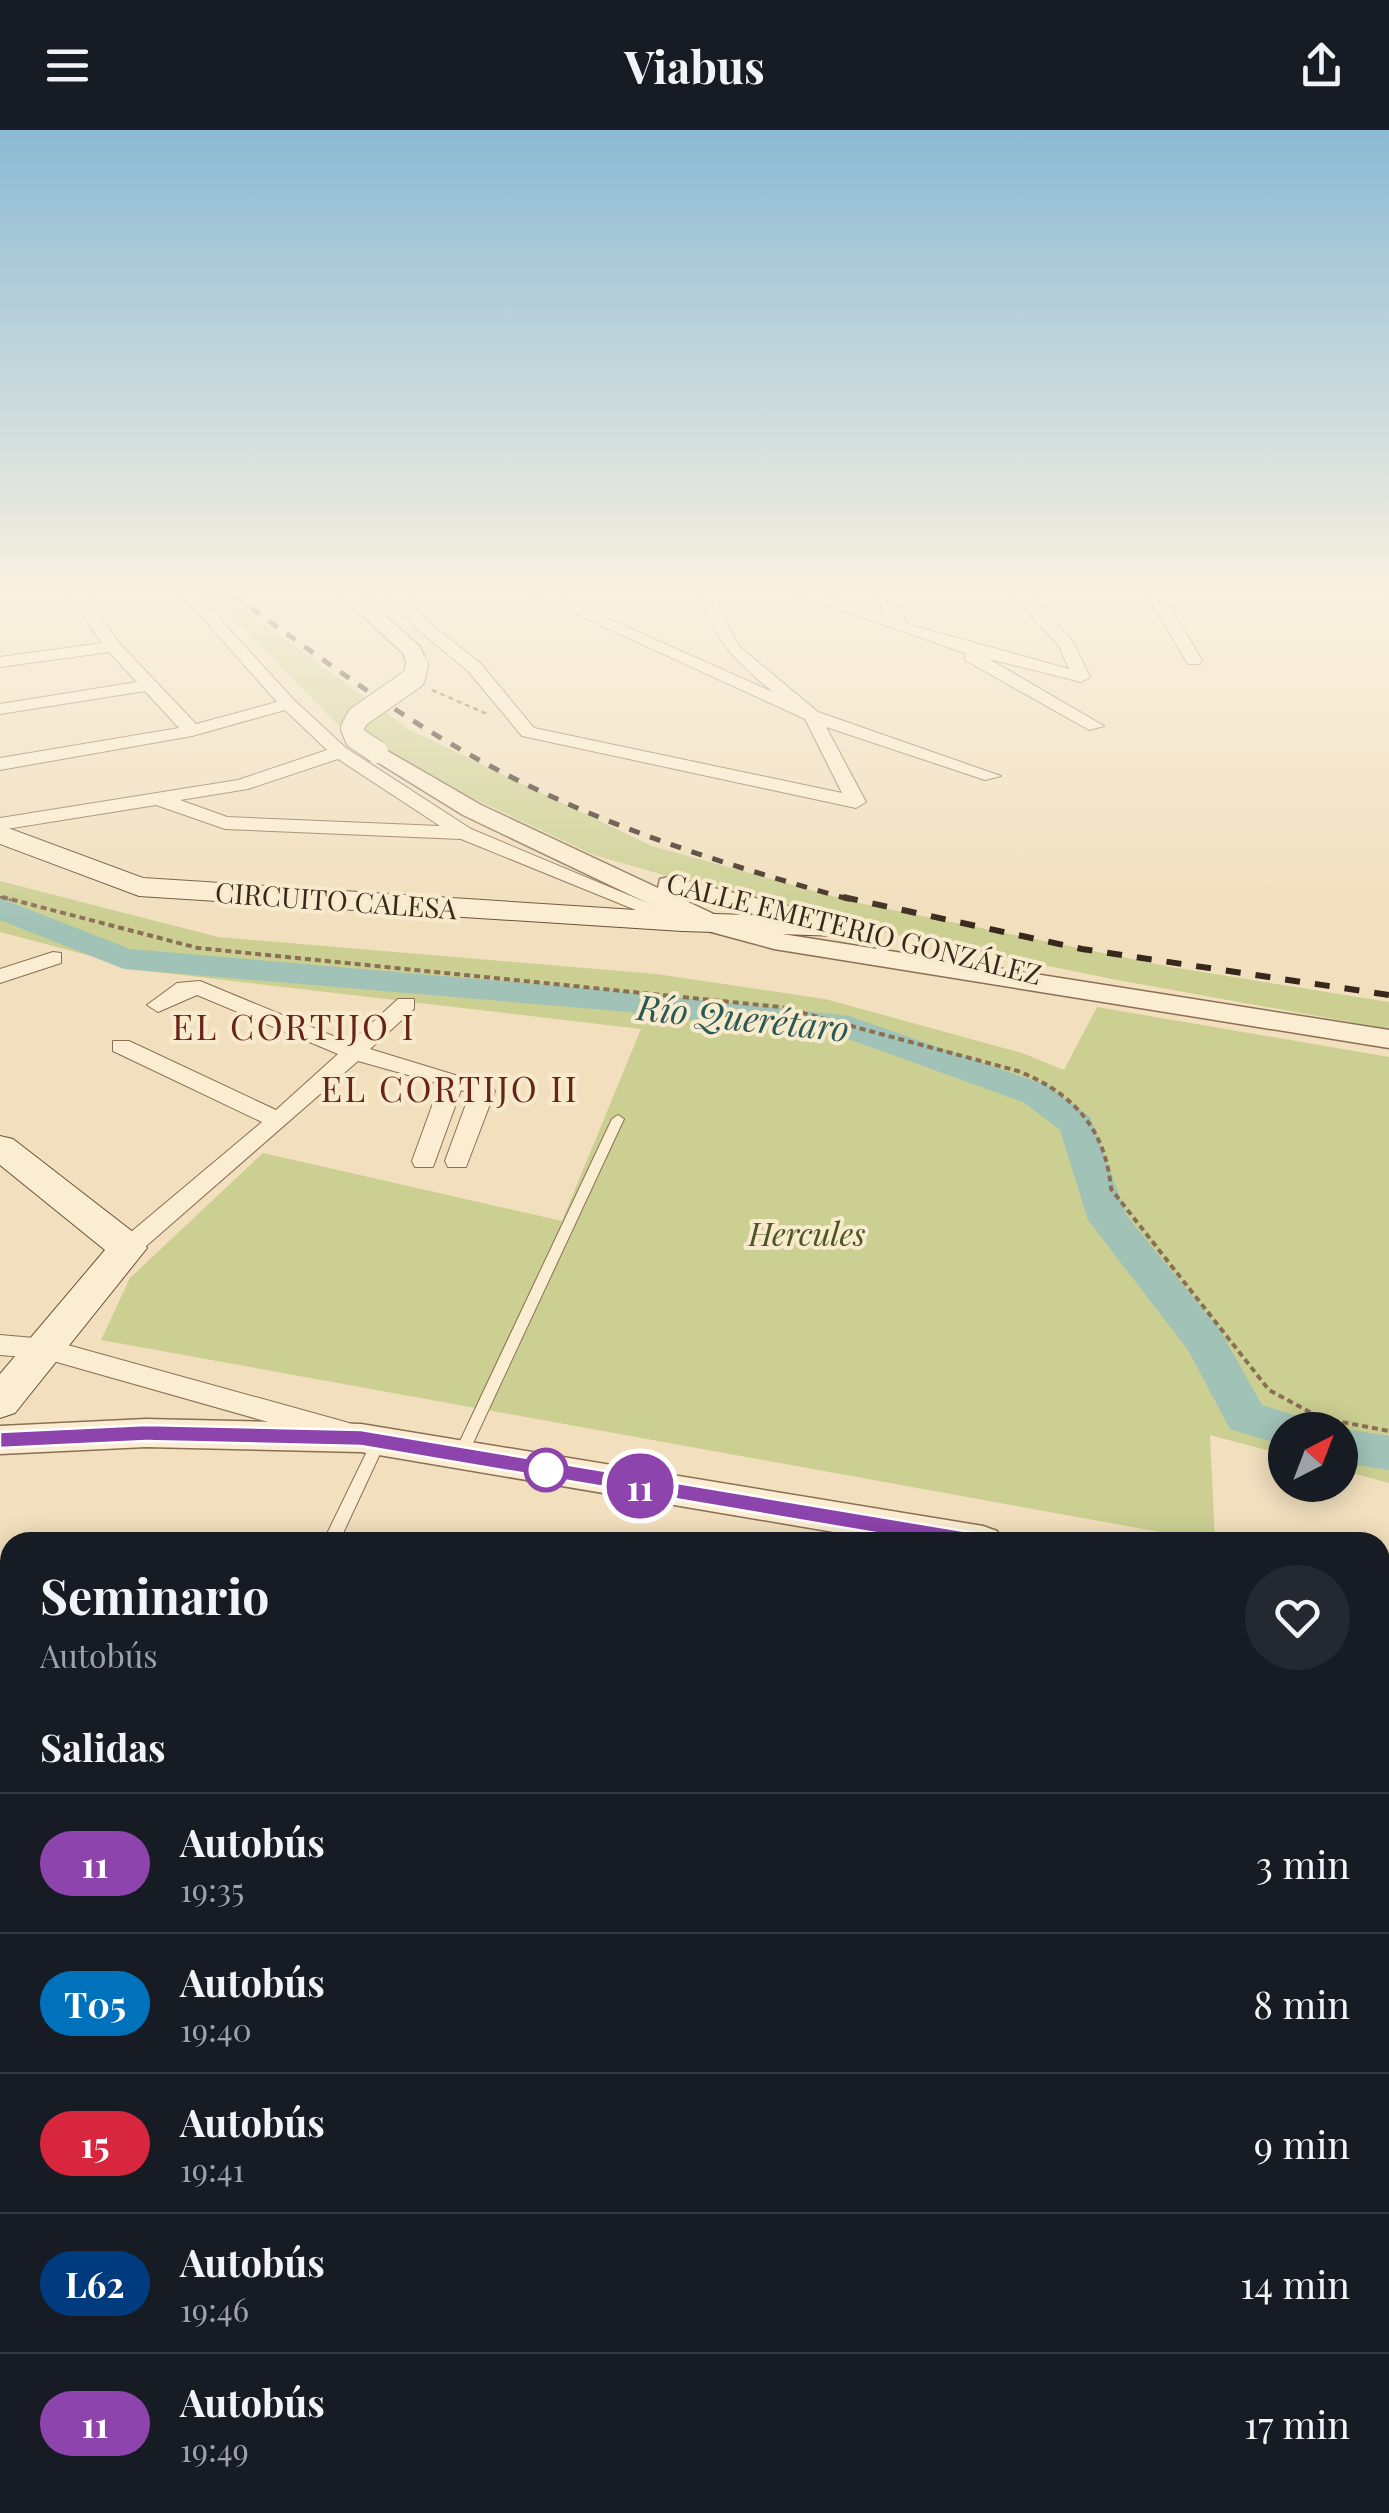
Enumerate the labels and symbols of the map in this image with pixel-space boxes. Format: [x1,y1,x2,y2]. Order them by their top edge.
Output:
street label: CALLE EMETERIO GONZÁLEZ [663,863,1046,992]
street label: CIRCUITO CALESA [214,873,459,926]
water label: Río Querétaro [633,982,851,1051]
district label: EL CORTIJO I [172,1002,416,1049]
district label: EL CORTIJO II [321,1064,579,1111]
park label: Hercules [747,1211,865,1254]
north arrow [1268,1412,1358,1502]
unlabelled marker [525,1449,567,1491]
line badge: 11 [595,1454,685,1518]

